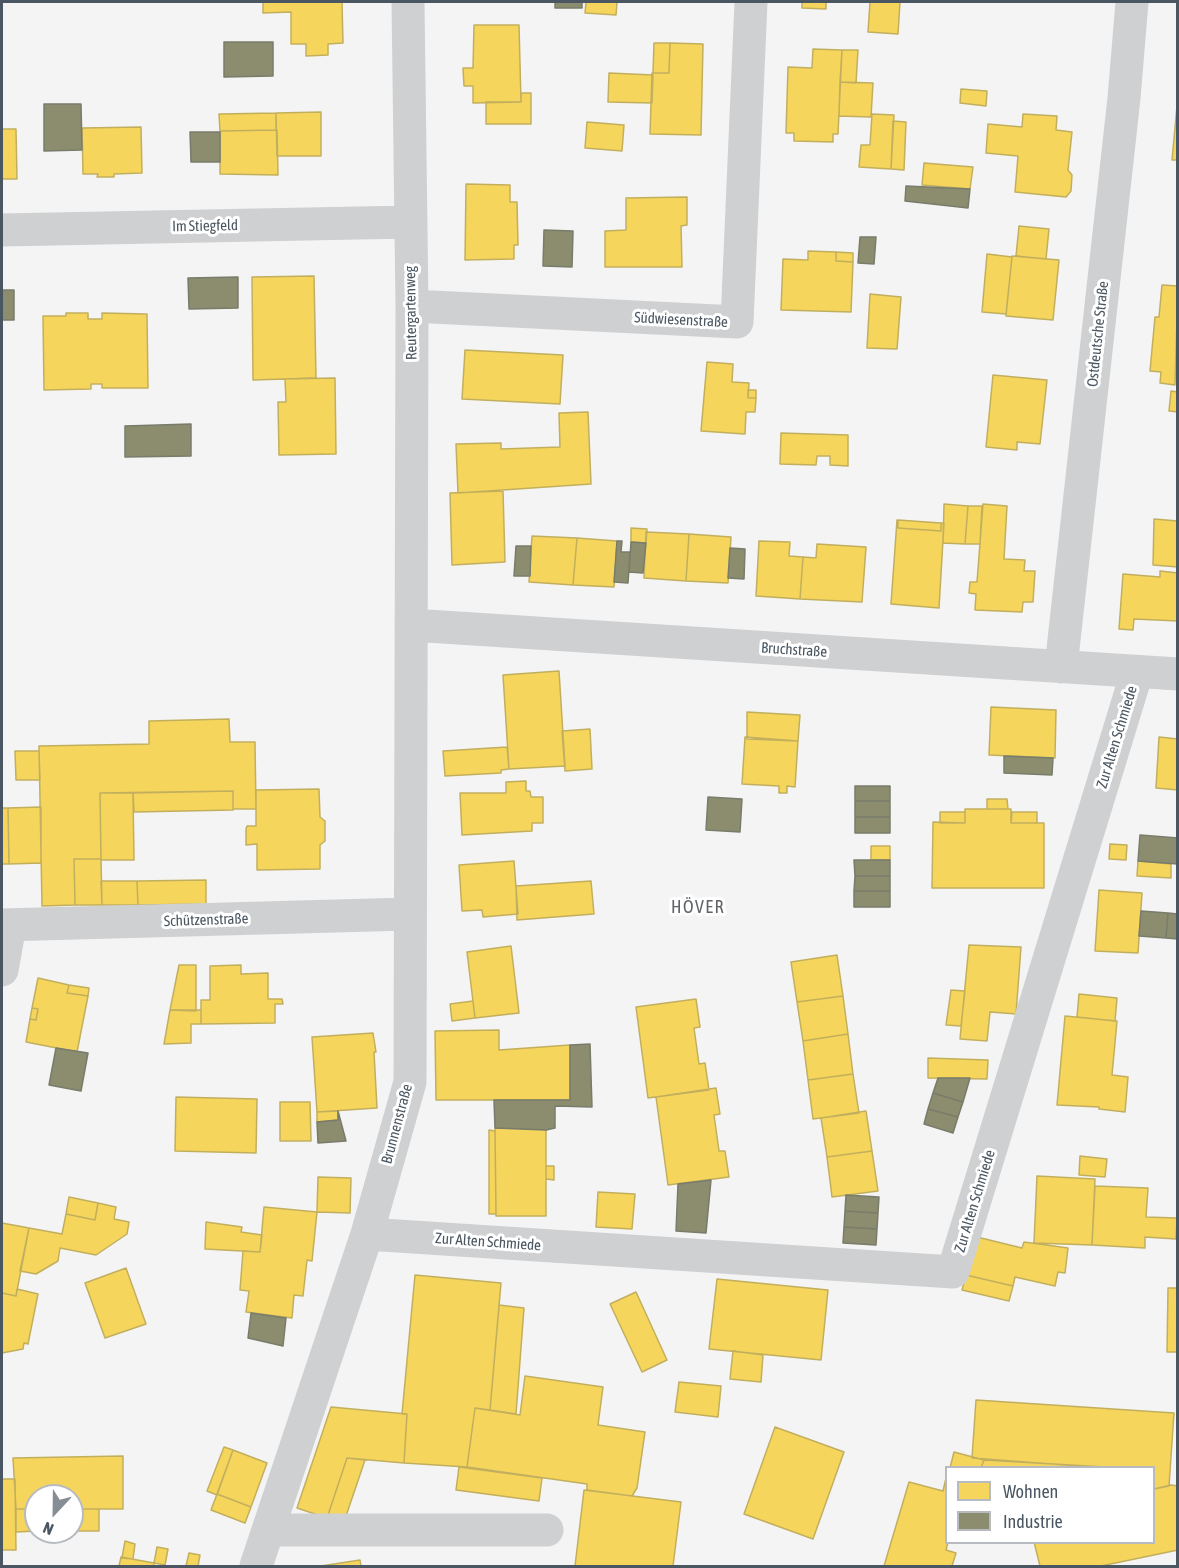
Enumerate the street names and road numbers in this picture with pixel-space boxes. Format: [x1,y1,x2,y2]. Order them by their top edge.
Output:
street label: Im Stiegfeld [172,216,238,236]
street label: Reutergartenweg [401,266,421,360]
street label: Ostdeutsche Straße [1083,280,1113,388]
street label: Südwiesenstraße [634,309,728,331]
street label: Bruchstraße [760,639,828,661]
street label: Zur Alten Schmiede [1093,684,1141,790]
street label: Schützenstraße [163,910,249,930]
street label: Brunnenstraße [378,1082,416,1166]
street label: Zur Alten Schmiede [951,1148,999,1254]
street label: Zur Alten Schmiede [434,1229,542,1255]

